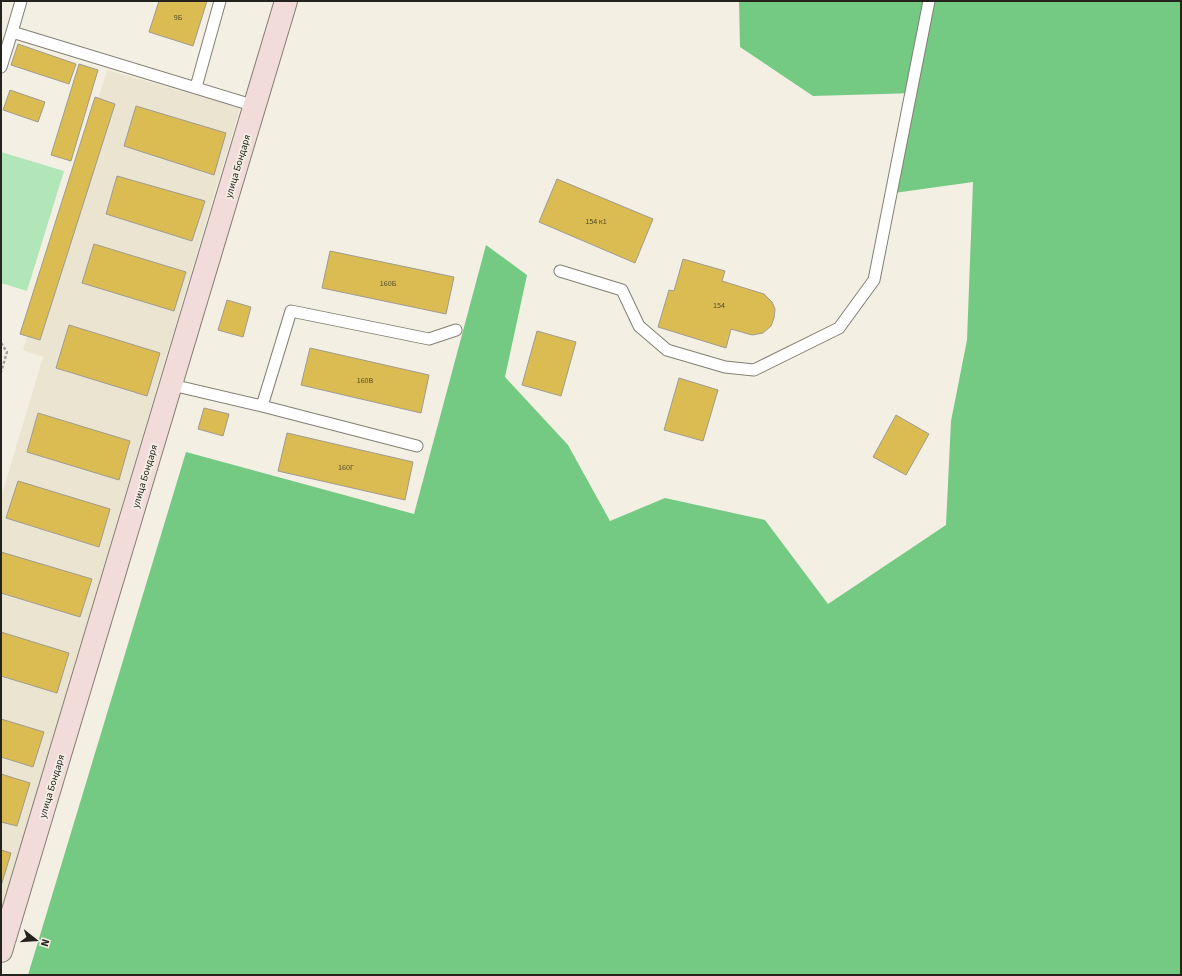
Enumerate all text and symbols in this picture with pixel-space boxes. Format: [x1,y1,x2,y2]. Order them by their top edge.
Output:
house number: 9Б [174,12,183,23]
street label: улица Бондаря [222,133,254,200]
house number: 154 к1 [585,216,607,227]
house number: 160Б [380,278,397,289]
house number: 154 [713,300,725,311]
house number: 160В [357,375,374,386]
street label: улица Бондаря [129,443,161,510]
house number: 160Г [338,462,354,473]
street label: улица Бондаря [36,753,68,820]
north arrow [16,920,56,960]
text: N [37,937,53,948]

